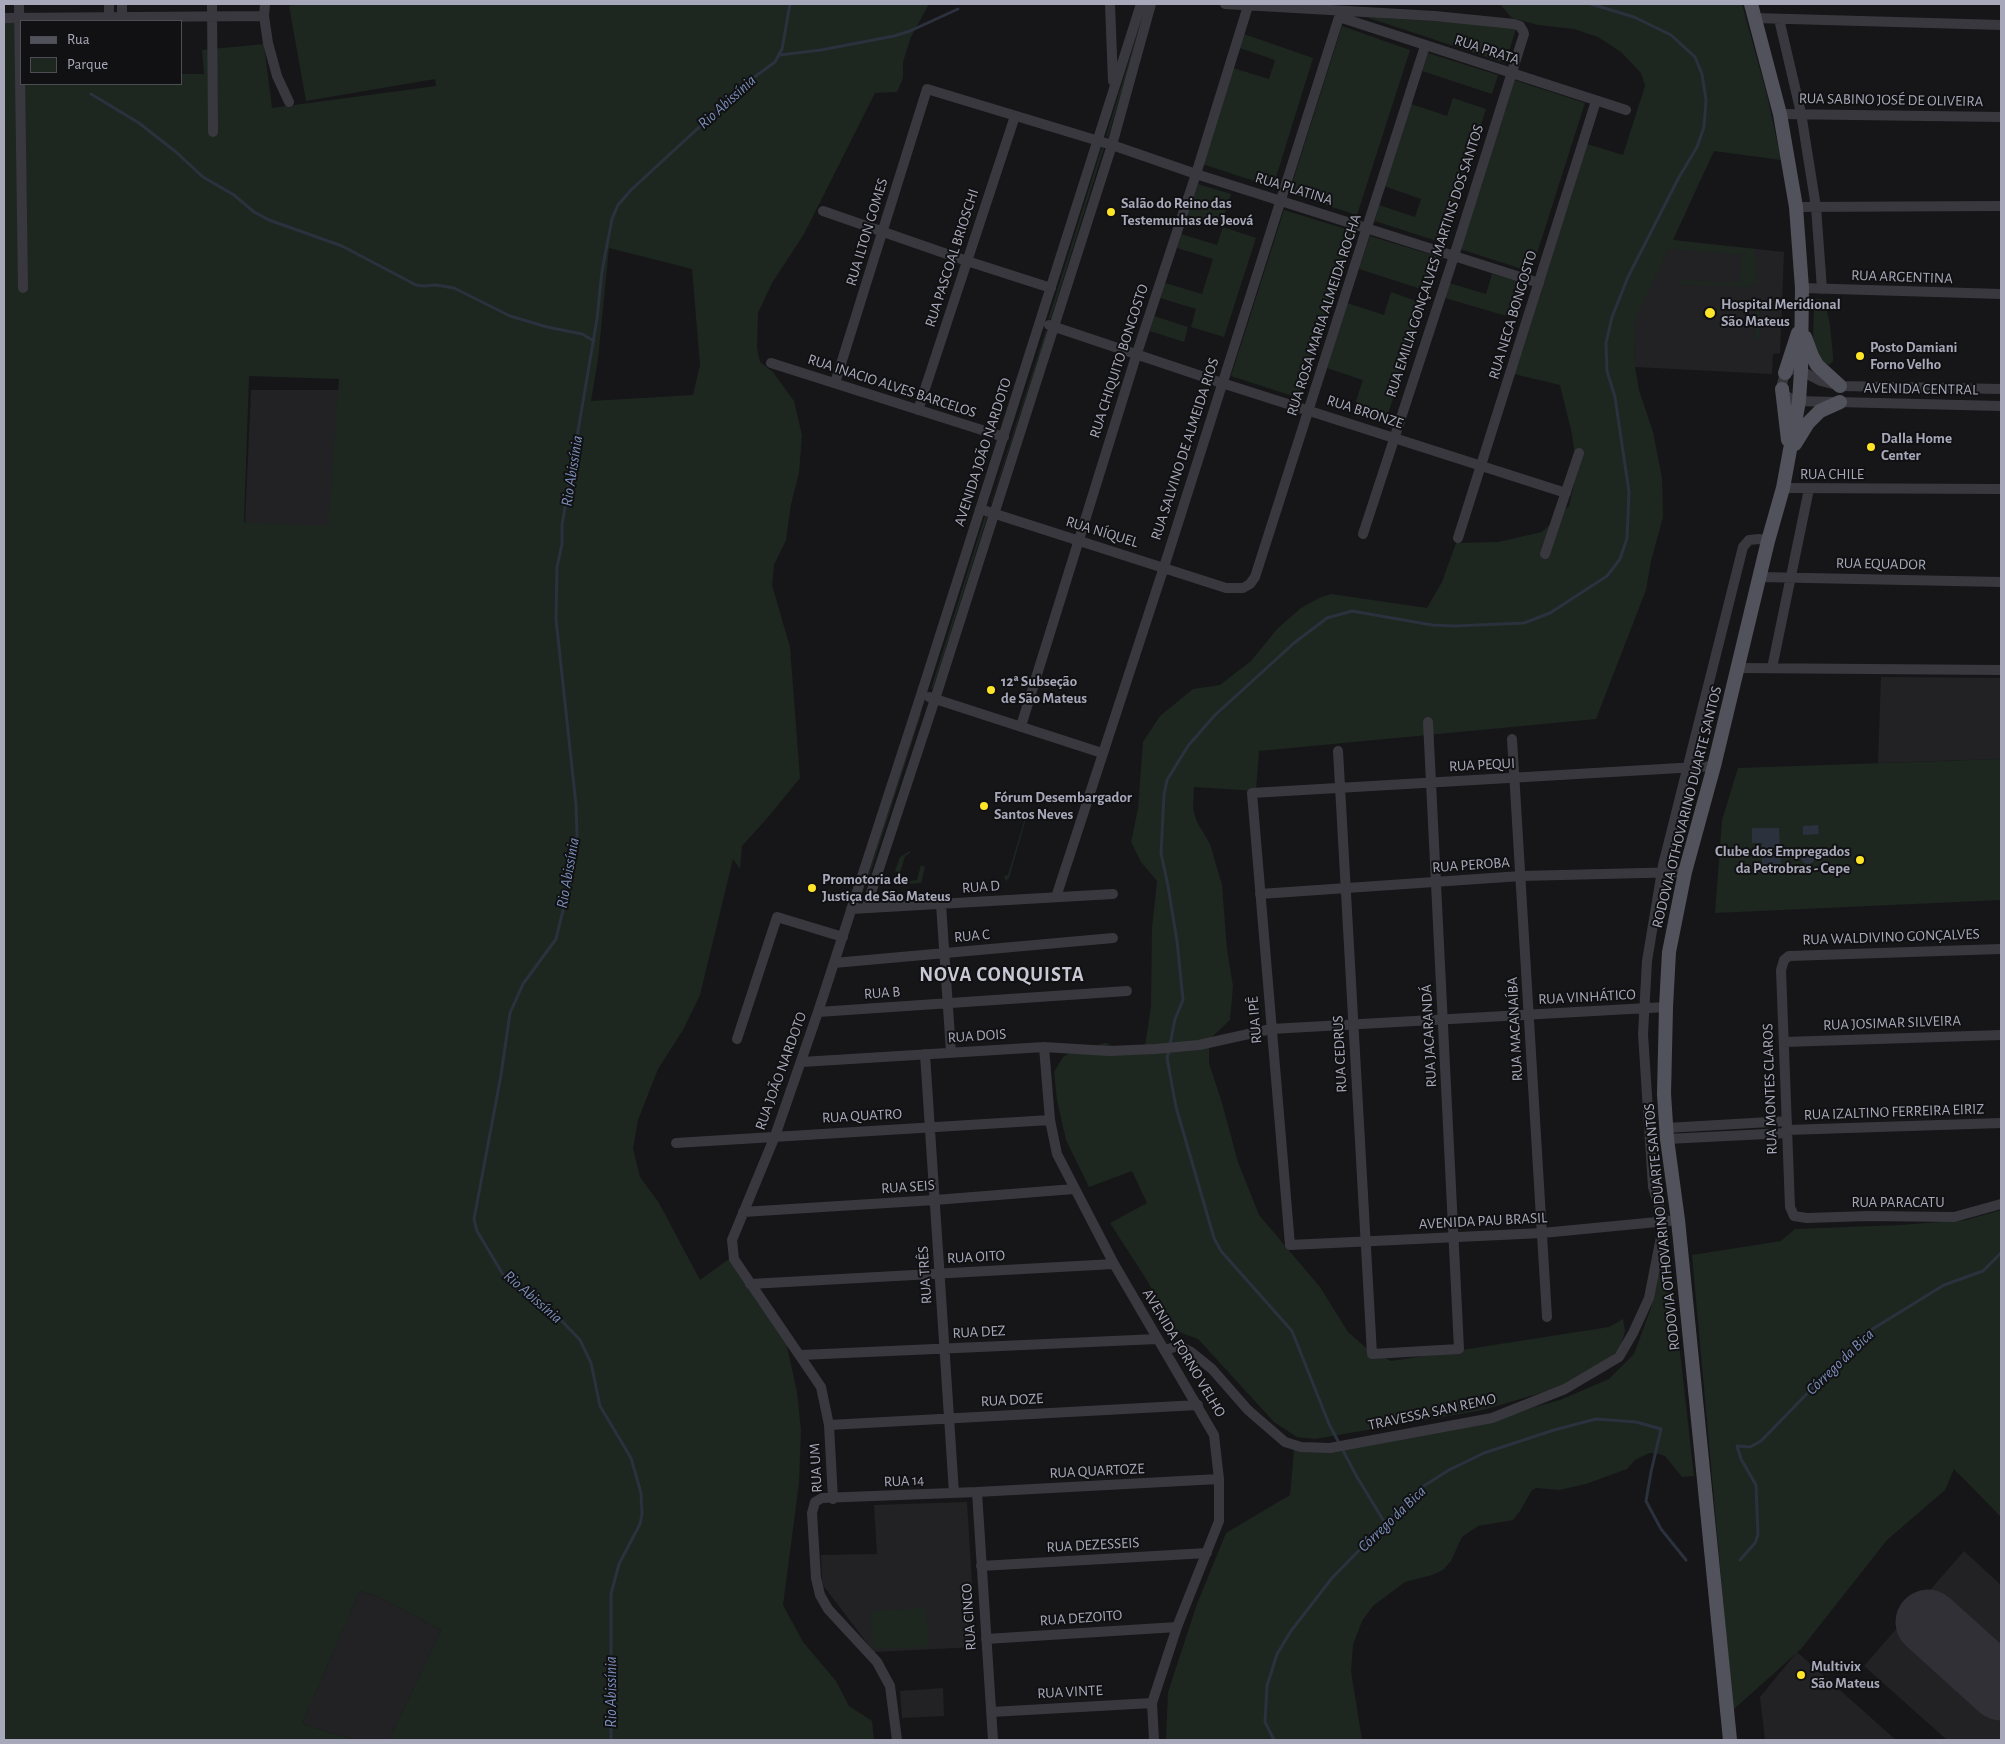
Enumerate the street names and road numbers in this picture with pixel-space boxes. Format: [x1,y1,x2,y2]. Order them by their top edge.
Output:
street label: RUA PRATA [1452,31,1522,69]
street label: RUA SABINO JOSÉ DE OLIVEIRA [1799,89,1983,111]
street label: RUA EMILIA GONÇALVES MARTINS DOS SANTOS [1382,122,1488,400]
street label: RUA PLATINA [1253,169,1335,209]
street label: RUA ILTON GOMES [842,176,892,288]
street label: RUA PASCOAL BRIOSCHI [921,187,983,329]
street label: RUA ROSA MARIA ALMEIDA ROCHA [1283,212,1365,418]
street label: RUA NECA BONGOSTO [1485,248,1541,382]
street label: RUA ARGENTINA [1851,266,1953,288]
street label: RUA CHIQUITO BONGOSTO [1086,282,1152,440]
street label: RUA INACIO ALVES BARCELOS [805,350,979,422]
street label: RUA SALVINO DE ALMEIDA RIOS [1147,356,1223,542]
street label: AVENIDA JOÃO NARDOTO [950,375,1016,529]
street label: AVENIDA CENTRAL [1864,379,1978,399]
street label: RUA BRONZE [1324,391,1406,433]
street label: RUA CHILE [1800,465,1864,483]
street label: RUA NÍQUEL [1064,512,1140,552]
street label: RUA EQUADOR [1836,554,1926,574]
street label: RODOVIA OTHOVARINO DUARTE SANTOS [1648,684,1726,930]
street label: RUA PEQUI [1449,754,1515,776]
street label: RUA PEROBA [1432,853,1510,877]
street label: RUA D [961,877,1001,897]
street label: RUA C [953,925,991,947]
street label: RUA WALDIVINO GONÇALVES [1802,925,1980,949]
street label: RUA MACANAÍBA [1503,976,1527,1082]
street label: RUA B [863,983,901,1003]
street label: RUA JACARANDÁ [1417,984,1441,1088]
street label: RUA VINHÁTICO [1538,985,1636,1009]
street label: RUA IPÊ [1244,996,1266,1044]
street label: RUA JOÃO NARDOTO [751,1009,811,1133]
street label: RUA JOSIMAR SILVEIRA [1823,1012,1961,1034]
street label: RUA CEDRUS [1329,1015,1351,1093]
street label: RUA MONTES CLAROS [1759,1023,1781,1155]
street label: RUA DOIS [947,1025,1007,1047]
street label: RUA IZALTINO FERREIRA EIRIZ [1804,1100,1984,1124]
street label: RODOVIA OTHOVARINO DUARTE SANTOS [1640,1103,1684,1351]
street label: RUA QUATRO [822,1105,902,1127]
street label: RUA SEIS [881,1176,935,1198]
street label: RUA PARACATU [1851,1193,1945,1211]
street label: AVENIDA PAU BRASIL [1418,1209,1548,1233]
street label: RUA TRÊS [914,1245,936,1305]
street label: RUA OITO [947,1246,1005,1268]
street label: AVENIDA FORNO VELHO [1139,1285,1229,1421]
street label: RUA DEZ [952,1322,1006,1342]
street label: RUA DOZE [980,1389,1044,1411]
street label: TRAVESSA SAN REMO [1366,1390,1498,1434]
street label: RUA UM [806,1443,826,1493]
street label: RUA QUARTOZE [1049,1460,1145,1482]
street label: RUA 14 [883,1471,925,1491]
street label: RUA DEZESSEIS [1046,1534,1140,1556]
street label: RUA CINCO [958,1583,980,1651]
street label: RUA DEZOITO [1039,1606,1123,1630]
street label: RUA VINTE [1037,1681,1103,1703]

